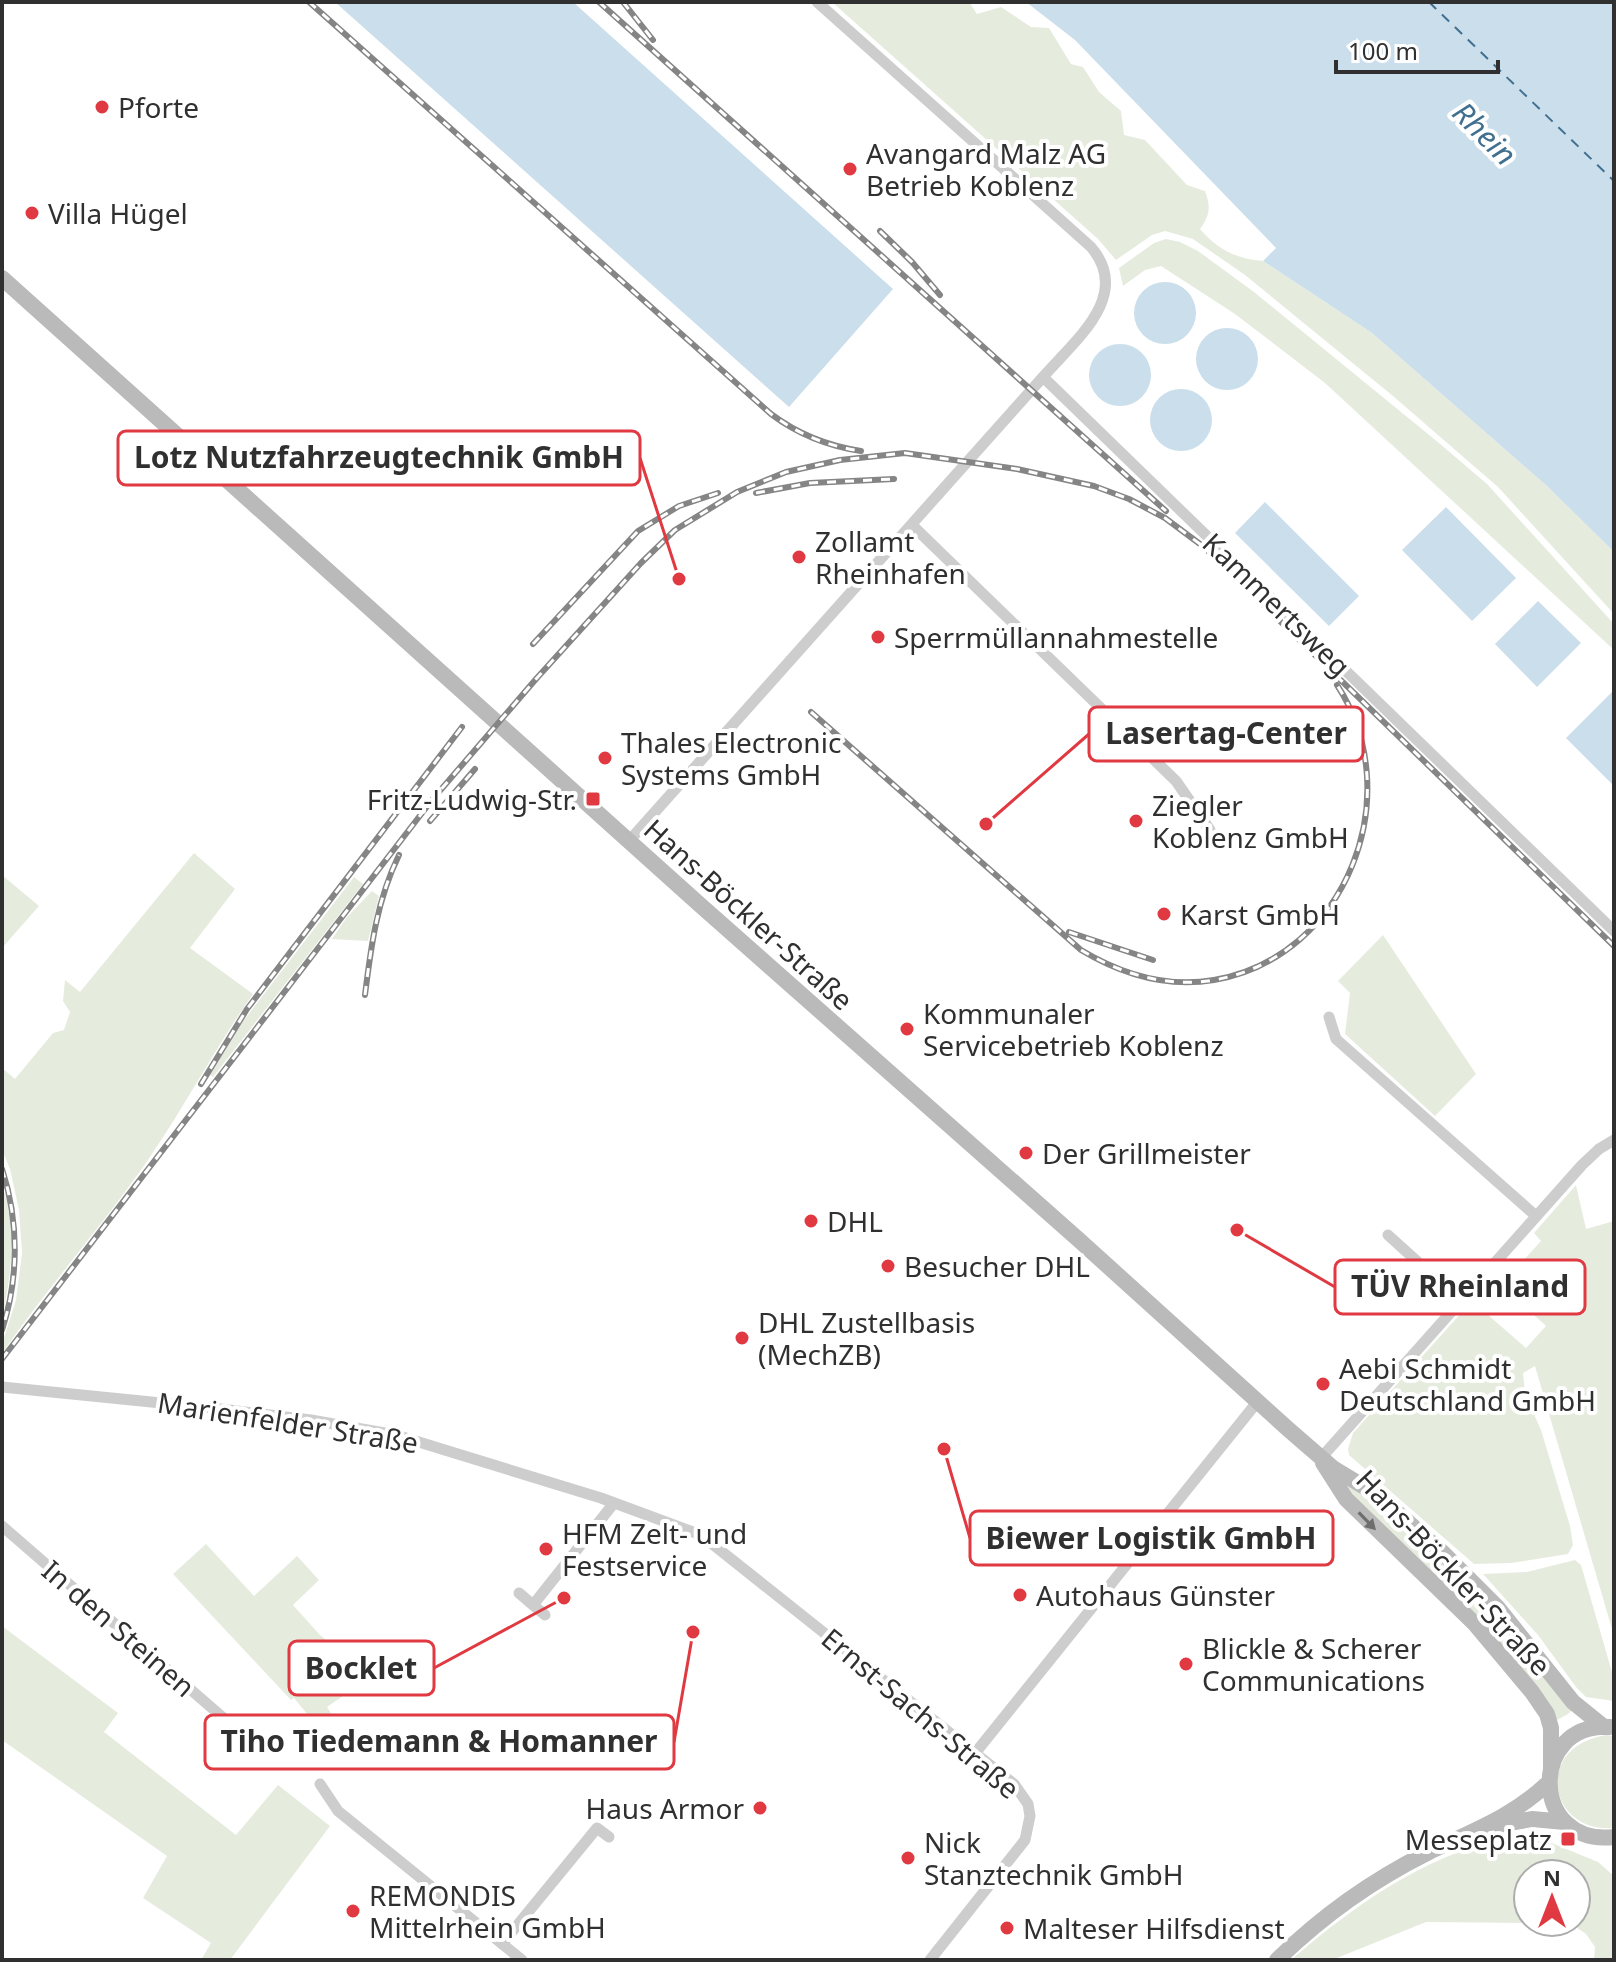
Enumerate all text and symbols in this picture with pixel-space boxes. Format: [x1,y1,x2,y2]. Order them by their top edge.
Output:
scale bar [1336,24,1498,74]
text: 100 m [1348,34,1418,67]
place label: Pforte [118,88,199,126]
water label: Rhein [1444,92,1526,174]
marker: Pforte [93,98,111,116]
place label: Avangard Malz AG Betrieb Koblenz [866,134,1106,204]
marker: Avangard Malz AG Betrieb Koblenz [841,160,859,178]
place label: Villa Hügel [48,194,188,232]
marker: Villa Hügel [23,204,41,222]
callout: Lotz Nutzfahrzeugtechnik GmbH [118,431,640,485]
text: Lotz Nutzfahrzeugtechnik GmbH [134,436,624,477]
place label: Zollamt Rheinhafen [815,522,966,592]
street label: Kammertsweg [1195,524,1359,684]
marker: Zollamt Rheinhafen [790,548,808,566]
place label: Sperrmüllannahmestelle [894,618,1218,656]
marker: Sperrmüllannahmestelle [869,628,887,646]
callout: Lasertag-Center [1089,707,1363,761]
text: Lasertag-Center [1105,712,1347,753]
place label: Thales Electronic Systems GmbH [621,723,841,793]
marker: Thales Electronic Systems GmbH [596,749,614,767]
place label: Fritz-Ludwig-Str. [367,780,577,818]
place label: Ziegler Koblenz GmbH [1152,786,1349,856]
marker: Fritz-Ludwig-Str. [584,790,602,808]
street label: Hans-Böckler-Straße [636,810,862,1018]
marker: Ziegler Koblenz GmbH [1127,812,1145,830]
place label: Karst GmbH [1180,895,1340,933]
marker: Karst GmbH [1155,905,1173,923]
place label: Kommunaler Servicebetrieb Koblenz [923,994,1224,1064]
marker: Kommunaler Servicebetrieb Koblenz [898,1020,916,1038]
place label: Der Grillmeister [1042,1134,1251,1172]
marker: Der Grillmeister [1017,1144,1035,1162]
place label: DHL [827,1202,883,1240]
marker: DHL [802,1212,820,1230]
place label: Besucher DHL [904,1247,1090,1285]
marker: Besucher DHL [879,1257,897,1275]
callout: TÜV Rheinland [1335,1260,1585,1314]
text: TÜV Rheinland [1351,1265,1569,1306]
place label: DHL Zustellbasis (MechZB) [758,1303,975,1373]
marker: DHL Zustellbasis (MechZB) [733,1329,751,1347]
place label: Aebi Schmidt Deutschland GmbH [1339,1349,1596,1419]
marker: Aebi Schmidt Deutschland GmbH [1314,1375,1332,1393]
street label: Marienfelder Straße [155,1383,421,1461]
street label: Hans-Böckler-Straße [1348,1461,1560,1683]
callout: Biewer Logistik GmbH [970,1511,1333,1565]
one-way arrow [1357,1511,1376,1529]
place label: HFM Zelt- und Festservice [562,1514,747,1584]
text: Biewer Logistik GmbH [986,1517,1316,1558]
marker: HFM Zelt- und Festservice [537,1540,555,1558]
street label: In den Steinen [35,1551,203,1705]
place label: Autohaus Günster [1036,1576,1276,1614]
marker: Autohaus Günster [1011,1586,1029,1604]
street label: Ernst-Sachs-Straße [814,1619,1028,1807]
place label: Blickle & Scherer Communications [1202,1629,1425,1699]
callout: Bocklet [289,1641,434,1695]
text: Bocklet [305,1647,417,1688]
marker: Blickle & Scherer Communications [1177,1655,1195,1673]
callout: Tiho Tiedemann & Homanner [205,1715,674,1769]
text: Tiho Tiedemann & Homanner [221,1720,658,1761]
place label: Haus Armor [585,1789,744,1827]
marker: Haus Armor [751,1799,769,1817]
place label: Messeplatz [1405,1820,1552,1858]
place label: Nick Stanztechnik GmbH [924,1823,1184,1893]
marker: Messeplatz [1559,1830,1577,1848]
marker: Nick Stanztechnik GmbH [899,1849,917,1867]
north arrow [1512,1858,1592,1938]
text: N [1543,1862,1561,1892]
place label: REMONDIS Mittelrhein GmbH [369,1876,606,1946]
marker: REMONDIS Mittelrhein GmbH [344,1902,362,1920]
place label: Malteser Hilfsdienst [1023,1909,1285,1947]
marker: Malteser Hilfsdienst [998,1919,1016,1937]

